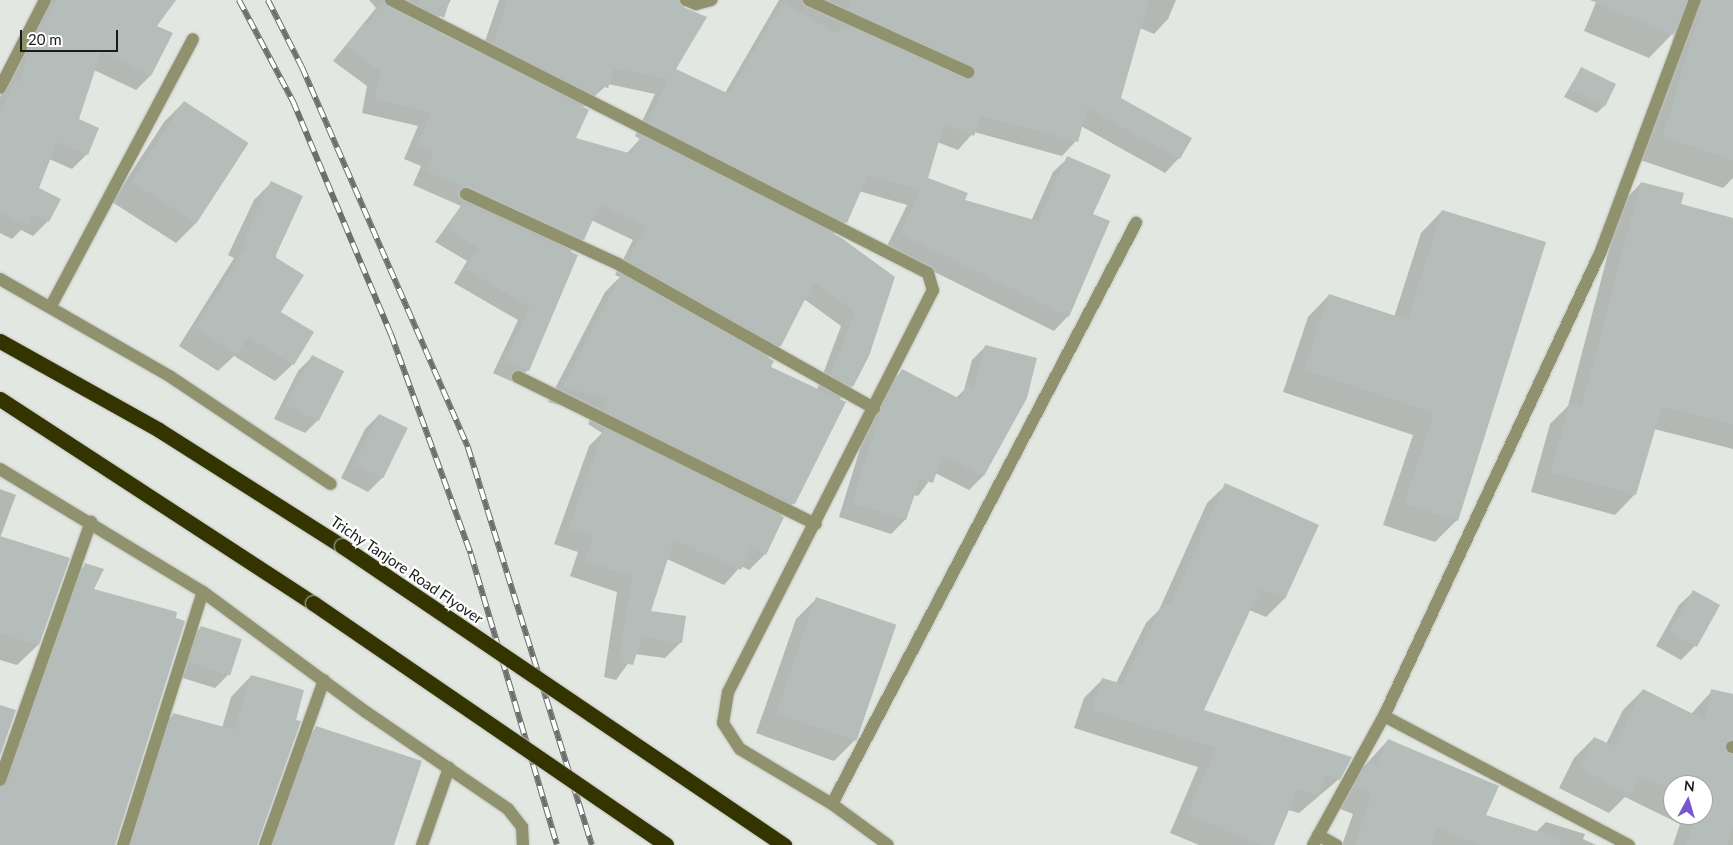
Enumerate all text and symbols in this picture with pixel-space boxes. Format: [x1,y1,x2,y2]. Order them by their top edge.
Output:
scale bar [22,20,120,52]
text: 20 m [28,30,62,48]
street label: Trichy Tanjore Road Flyover [327,512,487,628]
north arrow [1663,775,1713,825]
text: N [1683,777,1696,795]

